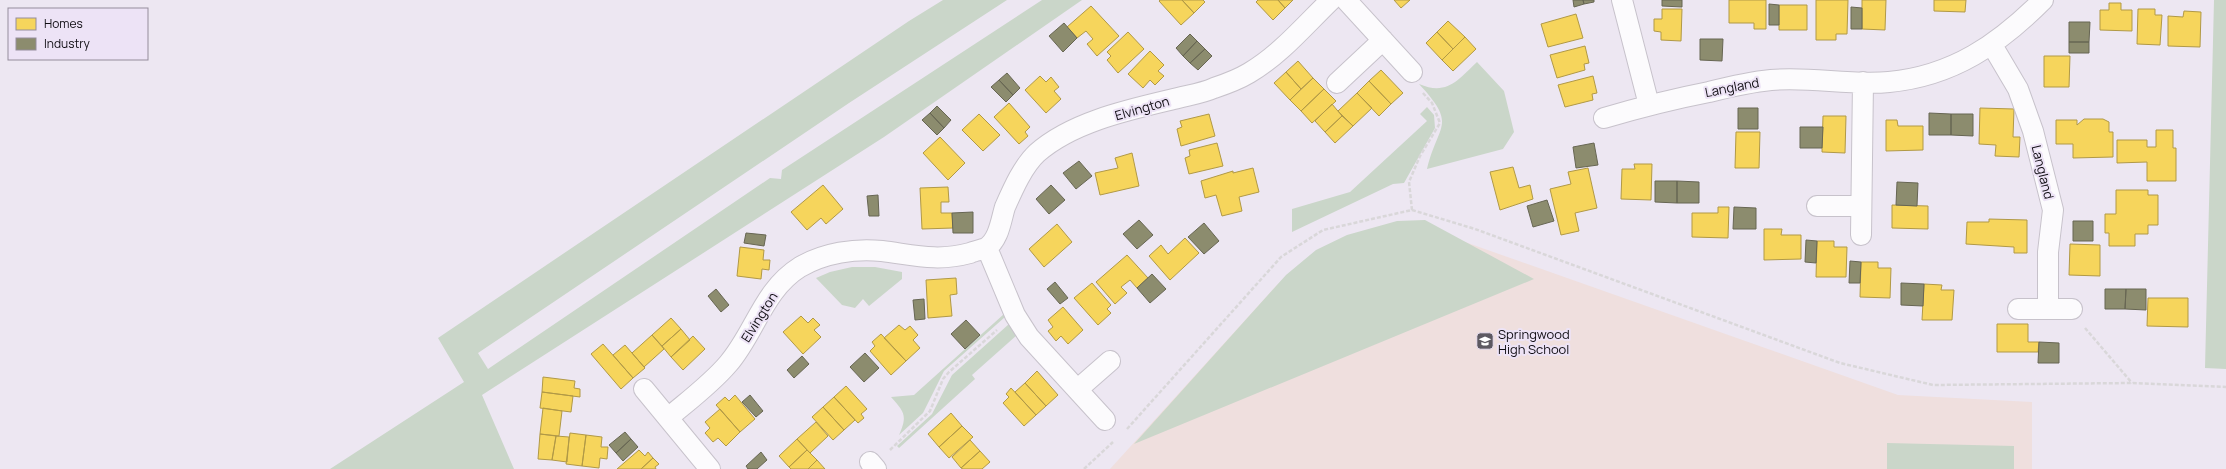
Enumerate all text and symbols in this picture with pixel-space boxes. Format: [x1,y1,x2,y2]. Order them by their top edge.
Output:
legend [8,8,148,60]
text: Homes [44,15,83,32]
text: Industry [44,35,90,52]
street label: Langland [1703,73,1761,101]
street label: Elvington [1113,92,1171,124]
street label: Langland [2028,143,2058,201]
street label: Elvington [737,289,781,345]
place label: Springwood High School [1498,325,1570,358]
school or university icon: Springwood High School [1475,331,1495,351]

